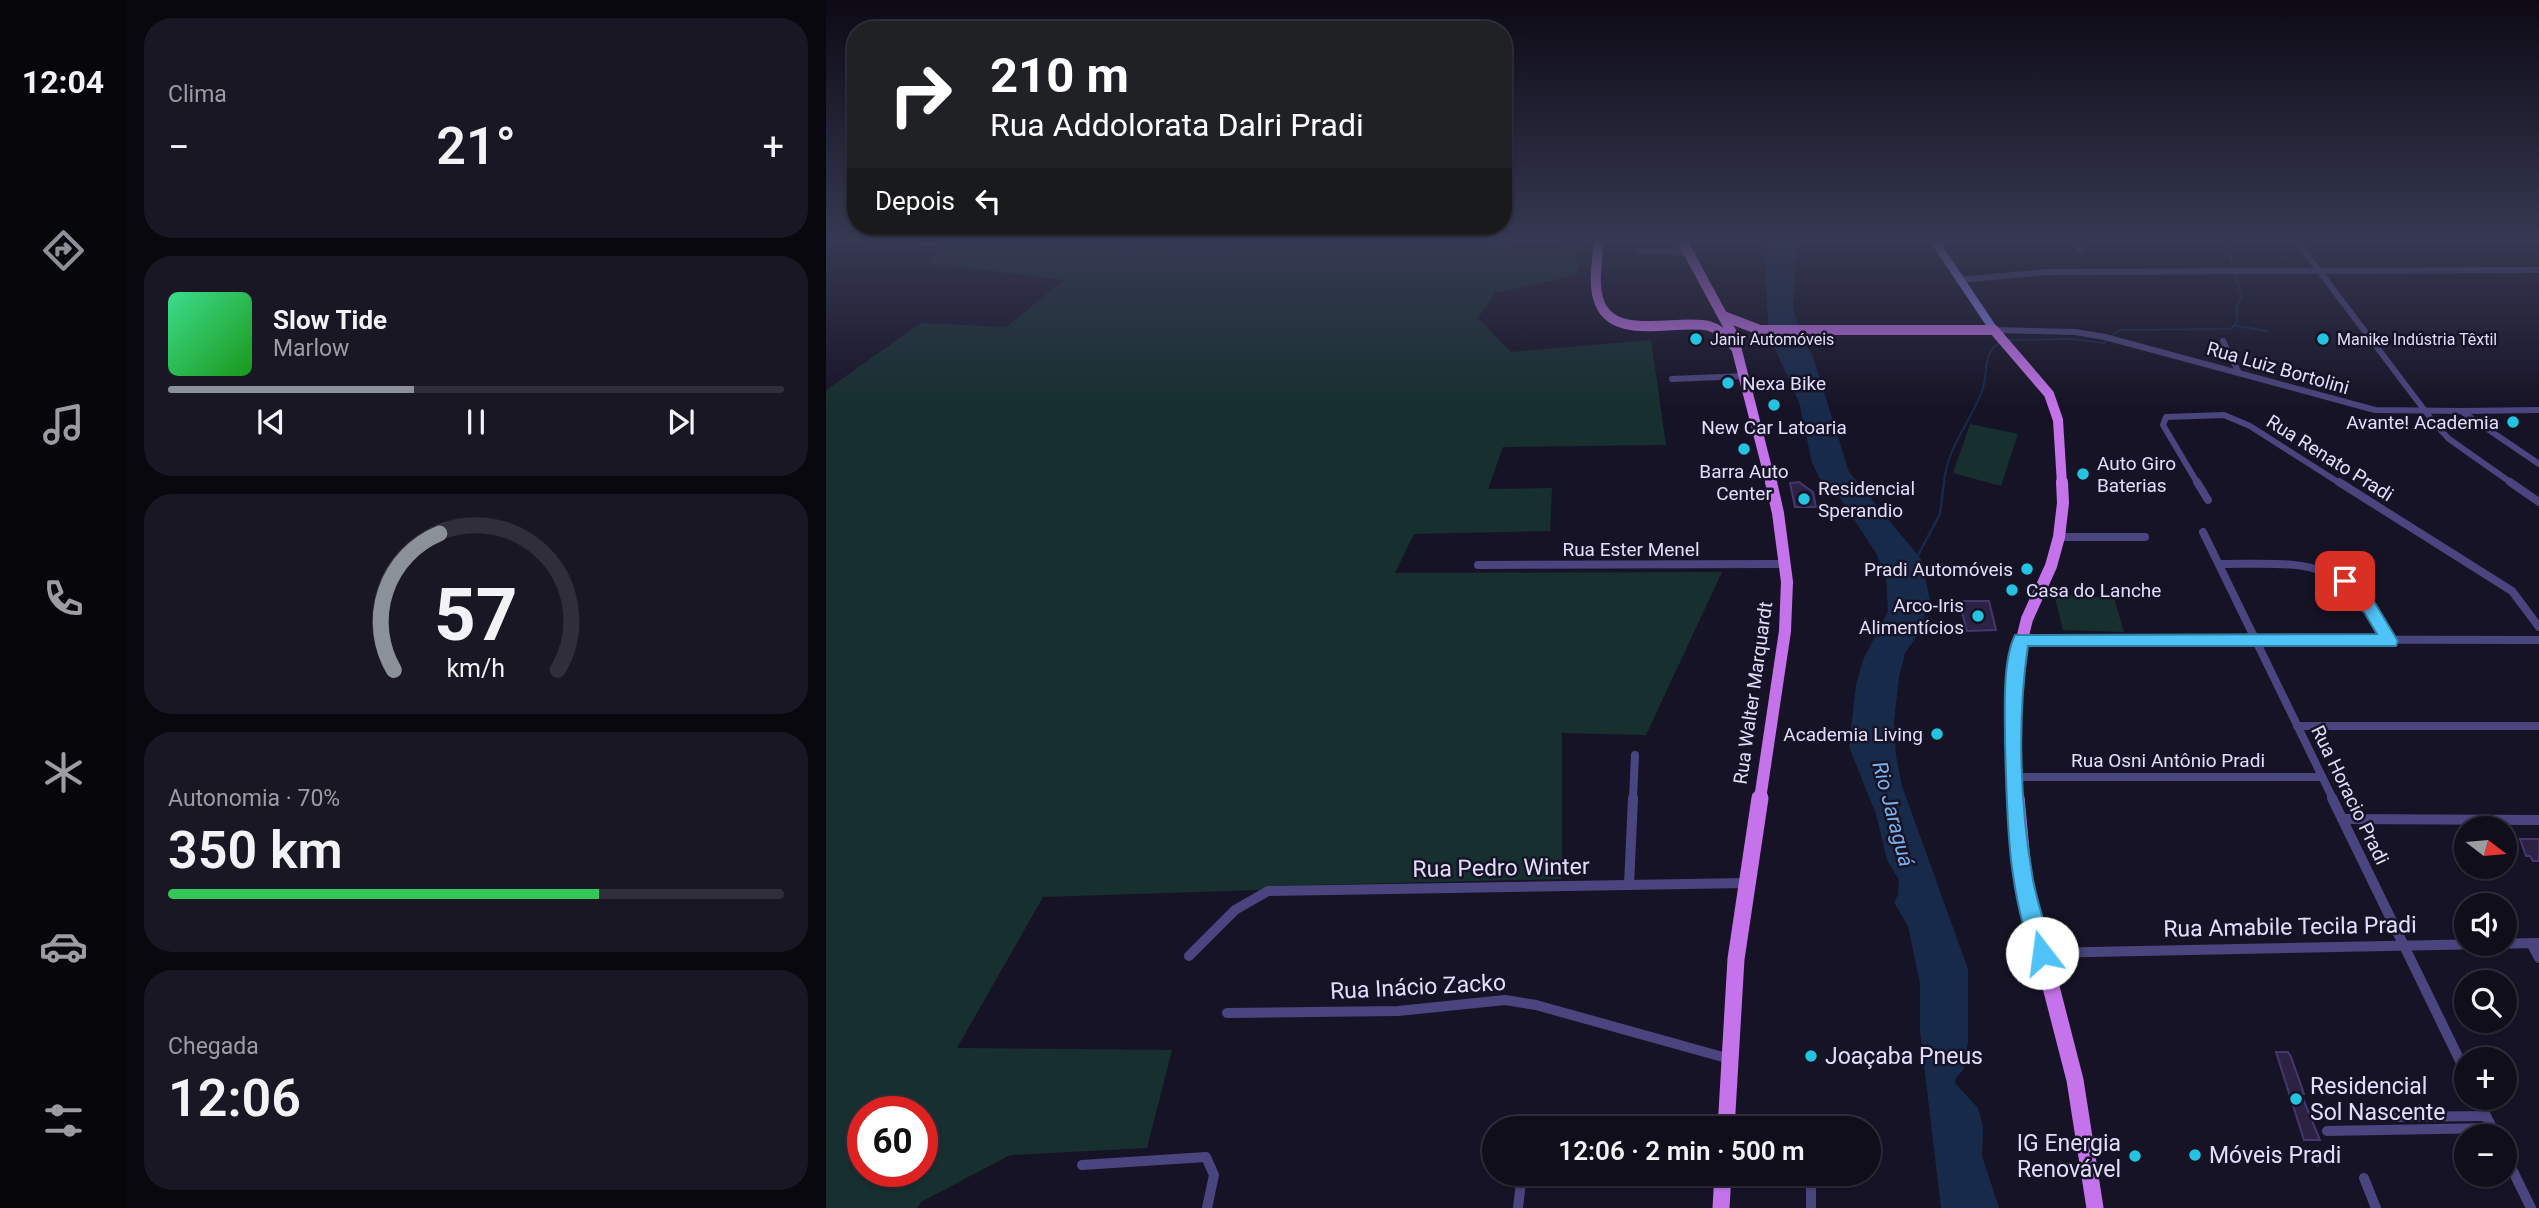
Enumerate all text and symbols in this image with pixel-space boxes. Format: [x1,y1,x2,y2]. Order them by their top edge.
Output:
text: 210 m [990,47,1129,104]
icon: right [875,49,966,140]
text: 12:04 [22,63,104,101]
text: Clima [168,81,227,108]
text: Rua Addolorata Dalri Pradi [990,106,1364,144]
text: 21° [436,116,516,177]
text: − [168,125,190,169]
text: + [762,125,784,169]
icon: left [969,182,1007,220]
text: Depois [875,186,955,216]
icon: directions [39,226,88,275]
text: Slow Tide [273,305,387,335]
place label: Janir Automóveis [1710,330,1834,349]
place label: Manike Indústria Têxtil [2337,330,2497,349]
marker: Janir Automóveis [1688,331,1704,347]
marker: Manike Indústria Têxtil [2315,331,2331,347]
text: Marlow [273,335,349,362]
street label: Rua Luiz Bortolini [2204,337,2352,399]
place label: Nexa Bike [1742,372,1826,395]
marker: Nexa Bike [1720,375,1736,391]
marker: New Car Latoaria [1766,397,1782,413]
icon: music [39,400,88,449]
icon: previous [252,403,290,441]
icon: pause [457,403,495,441]
icon: next [662,403,700,441]
street label: Rua Renato Pradi [2262,410,2398,506]
place label: Avante! Academia [2346,411,2499,434]
marker: Avante! Academia [2505,414,2521,430]
place label: New Car Latoaria [1701,416,1847,439]
marker: Barra Auto Center [1736,441,1752,457]
place label: Auto Giro Baterias [2097,452,2176,497]
place label: Barra Auto Center [1699,460,1789,505]
marker: Auto Giro Baterias [2075,466,2091,482]
place label: Residencial Sperandio [1818,477,1915,522]
marker: Residencial Sperandio [1796,491,1812,507]
street label: Rua Ester Menel [1562,538,1700,561]
pin [2315,551,2375,611]
place label: Pradi Automóveis [1864,558,2013,581]
marker: Pradi Automóveis [2019,561,2035,577]
icon: arrive [2326,562,2364,600]
text: 57 [434,572,518,658]
icon: phone [39,574,88,623]
place label: Casa do Lanche [2026,579,2161,602]
marker: Casa do Lanche [2004,582,2020,598]
place label: Arco-Iris Alimentícios [1859,594,1964,639]
street label: Rua Walter Marquardt [1729,600,1777,786]
marker: Arco-Iris Alimentícios [1970,608,1986,624]
text: km/h [447,654,505,683]
street label: Rua Horacio Pradi [2306,722,2394,868]
place label: Academia Living [1783,723,1923,746]
marker: Academia Living [1929,726,1945,742]
icon: climate [39,748,88,797]
street label: Rua Osni Antônio Pradi [2071,749,2265,772]
water label: Rio Jaraguá [1867,759,1919,869]
text: Autonomia · 70% [168,785,340,812]
north arrow [2454,816,2516,878]
map controls [2454,816,2517,1187]
text: 350 km [168,820,343,881]
street label: Rua Pedro Winter [1412,853,1590,883]
button: sound [2454,893,2517,956]
street label: Rua Amabile Tecila Pradi [2163,911,2417,943]
position arrow [2005,916,2079,990]
icon: car [39,922,88,971]
street label: Rua Inácio Zacko [1329,969,1507,1005]
button: search [2454,970,2517,1033]
text: Chegada [168,1033,259,1060]
place label: Joaçaba Pneus [1825,1043,1983,1070]
button: + [2454,1047,2517,1110]
marker: Joaçaba Pneus [1803,1048,1819,1064]
text: 12:06 [168,1068,301,1129]
place label: Residencial Sol Nascente [2310,1073,2446,1126]
marker: Residencial Sol Nascente [2288,1091,2304,1107]
icon: filters [39,1096,88,1145]
speed limit sign: 60 [847,1096,938,1187]
button: − [2454,1124,2517,1187]
place label: IG Energia Renovável [2017,1130,2121,1183]
text: 12:06 · 2 min · 500 m [1558,1136,1805,1166]
place label: Móveis Pradi [2209,1142,2341,1169]
marker: Móveis Pradi [2187,1147,2203,1163]
marker: IG Energia Renovável [2127,1148,2143,1164]

